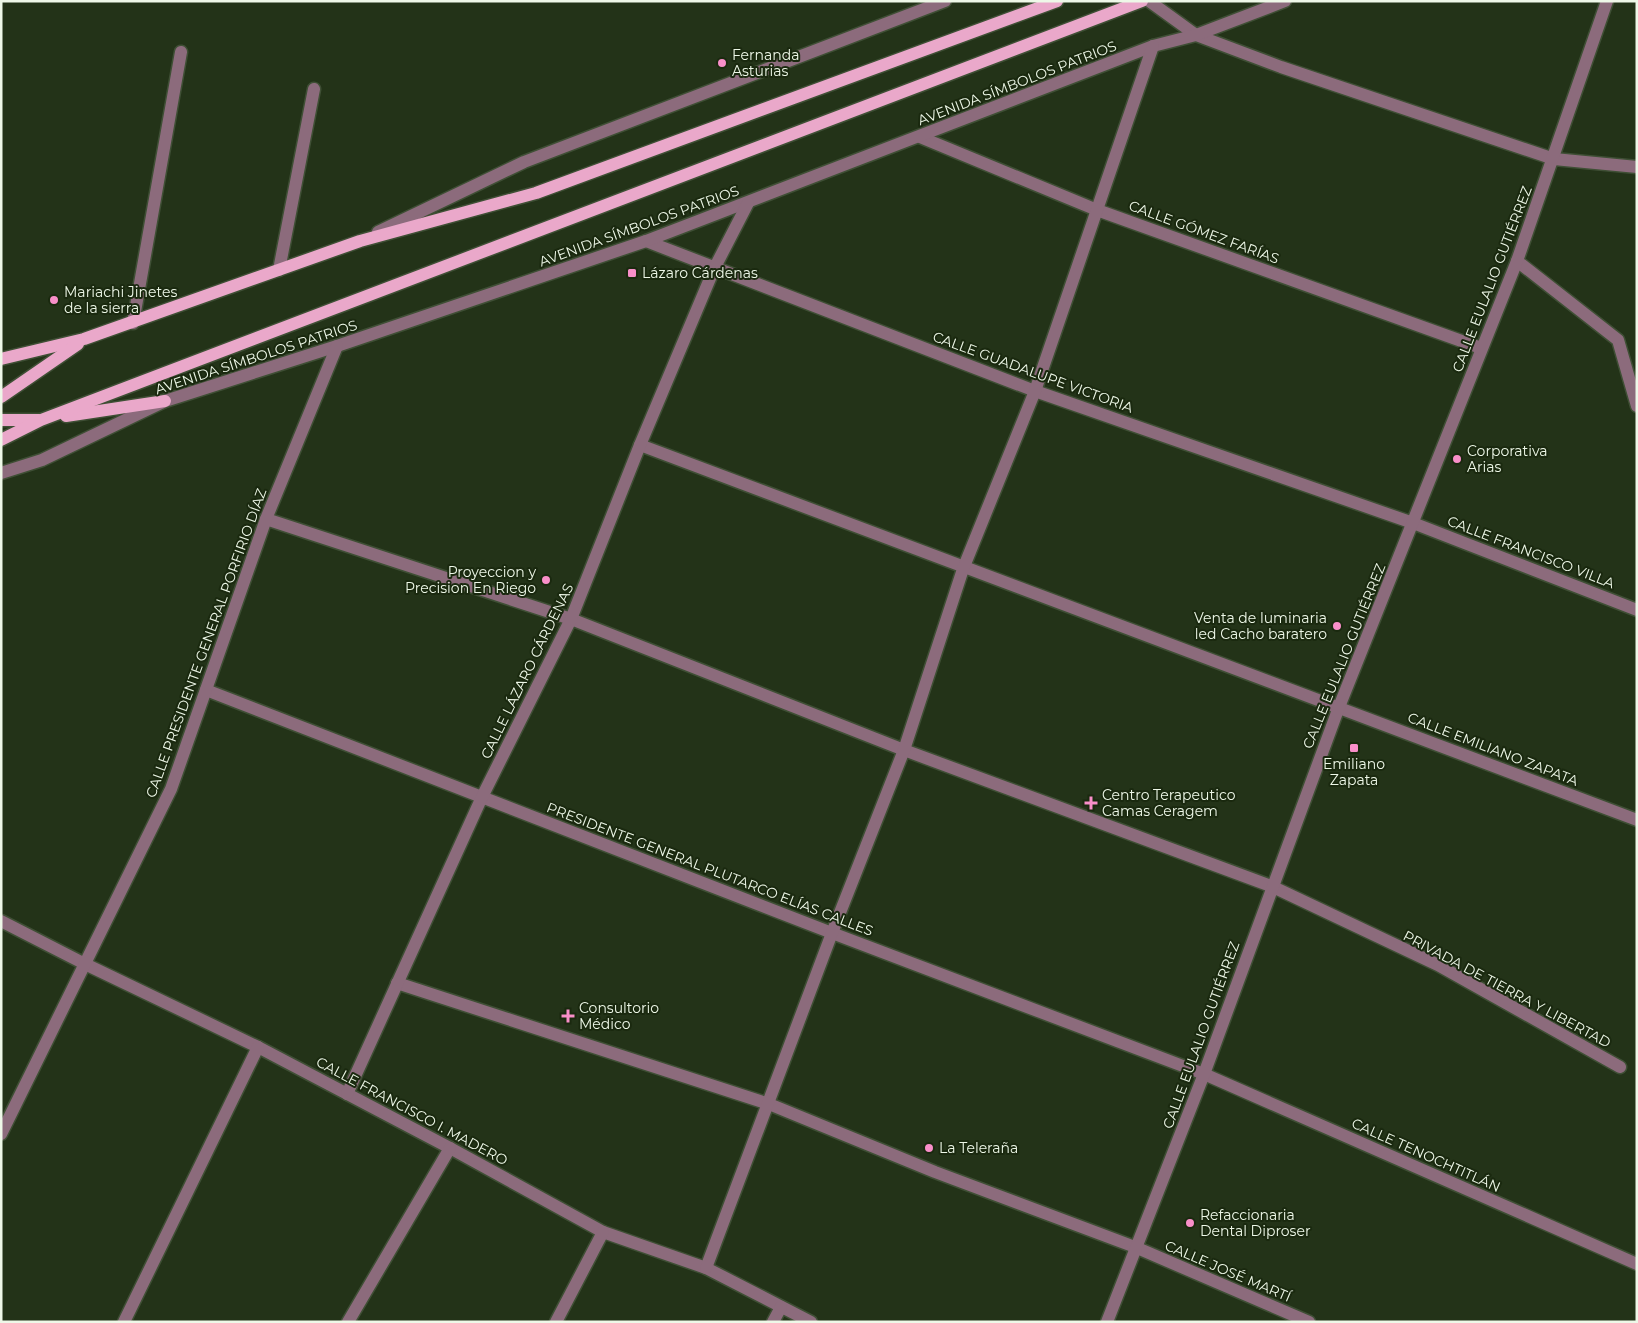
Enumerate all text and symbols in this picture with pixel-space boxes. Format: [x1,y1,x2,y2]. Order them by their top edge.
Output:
street label: AVENIDA SÍMBOLOS PATRIOS [915,37,1119,129]
place label: Fernanda Asturias [732,46,800,80]
marker: Fernanda Asturias [716,57,728,69]
street label: AVENIDA SÍMBOLOS PATRIOS [537,181,741,271]
street label: CALLE EULALIO GUTIÉRREZ [1448,183,1536,375]
street label: CALLE GÓMEZ FARÍAS [1126,196,1282,268]
place label: Lázaro Cárdenas [642,264,758,282]
marker: Lázaro Cárdenas [626,267,638,279]
place label: Mariachi Jinetes de la sierra [64,283,177,317]
marker: Mariachi Jinetes de la sierra [48,294,60,306]
street label: AVENIDA SÍMBOLOS PATRIOS [153,316,359,398]
street label: CALLE GUADALUPE VICTORIA [930,327,1137,417]
place label: Corporativa Arias [1467,442,1548,476]
marker: Corporativa Arias [1451,453,1463,465]
street label: CALLE PRESIDENTE GENERAL PORFIRIO DÍAZ [142,486,270,800]
street label: CALLE FRANCISCO VILLA [1445,512,1618,593]
street label: CALLE EULALIO GUTIÉRREZ [1299,561,1389,751]
place label: Proyeccion y Precision En Riego [405,563,536,597]
marker: Proyeccion y Precision En Riego [540,574,552,586]
street label: CALLE LÁZARO CÁRDENAS [477,580,577,762]
place label: Venta de luminaria led Cacho baratero [1194,609,1327,643]
marker: Venta de luminaria led Cacho baratero [1331,620,1343,632]
street label: CALLE EMILIANO ZAPATA [1405,708,1582,790]
marker: Emiliano Zapata [1348,742,1360,754]
place label: Emiliano Zapata [1323,755,1385,789]
place label: Centro Terapeutico Camas Ceragem [1102,786,1236,820]
marker: Centro Terapeutico Camas Ceragem [1084,796,1098,810]
street label: PRESIDENTE GENERAL PLUTARCO ELÍAS CALLES [544,798,876,940]
street label: PRIVADA DE TIERRA Y LIBERTAD [1400,926,1614,1052]
street label: CALLE EULALIO GUTIÉRREZ [1159,939,1243,1131]
place label: Consultorio Médico [579,999,659,1033]
marker: Consultorio Médico [561,1009,575,1023]
street label: CALLE FRANCISCO I. MADERO [313,1053,511,1169]
street label: CALLE TENOCHTITLÁN [1349,1114,1503,1196]
place label: La Teleraña [939,1139,1018,1157]
marker: La Teleraña [923,1142,935,1154]
place label: Refaccionaria Dental Diproser [1200,1206,1311,1240]
marker: Refaccionaria Dental Diproser [1184,1217,1196,1229]
street label: CALLE JOSÉ MARTÍ [1162,1236,1294,1306]

